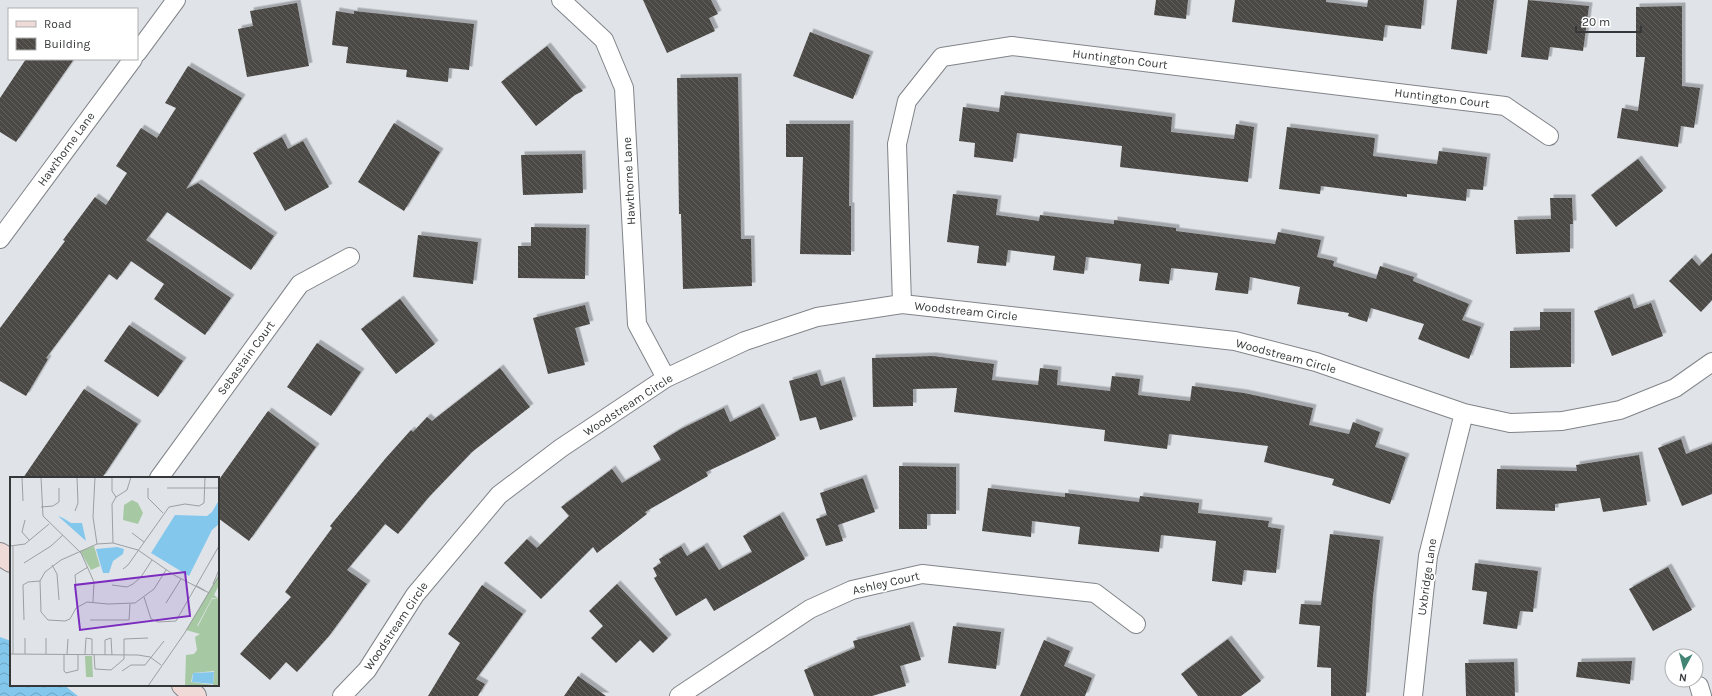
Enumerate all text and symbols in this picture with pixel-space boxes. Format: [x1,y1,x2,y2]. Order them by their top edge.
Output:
legend [8,8,138,60]
scale bar [1576,8,1641,34]
text: 20 m [1582,15,1610,29]
text: Road [44,17,72,31]
text: Building [44,37,91,51]
street label: Huntington Court [1072,46,1169,72]
street label: Huntington Court [1394,85,1491,111]
street label: Hawthorne Lane [35,109,97,189]
street label: Hawthorne Lane [620,137,638,225]
street label: Woodstream Circle [914,299,1018,323]
street label: Sebastain Court [214,318,278,398]
street label: Woodstream Circle [1234,336,1338,376]
street label: Woodstream Circle [581,371,675,439]
inset map [10,477,219,686]
street label: Uxbridge Lane [1415,538,1439,616]
street label: Ashley Court [851,568,921,598]
street label: Woodstream Circle [361,579,431,673]
north arrow [1664,648,1704,688]
text: N [1678,670,1688,684]

